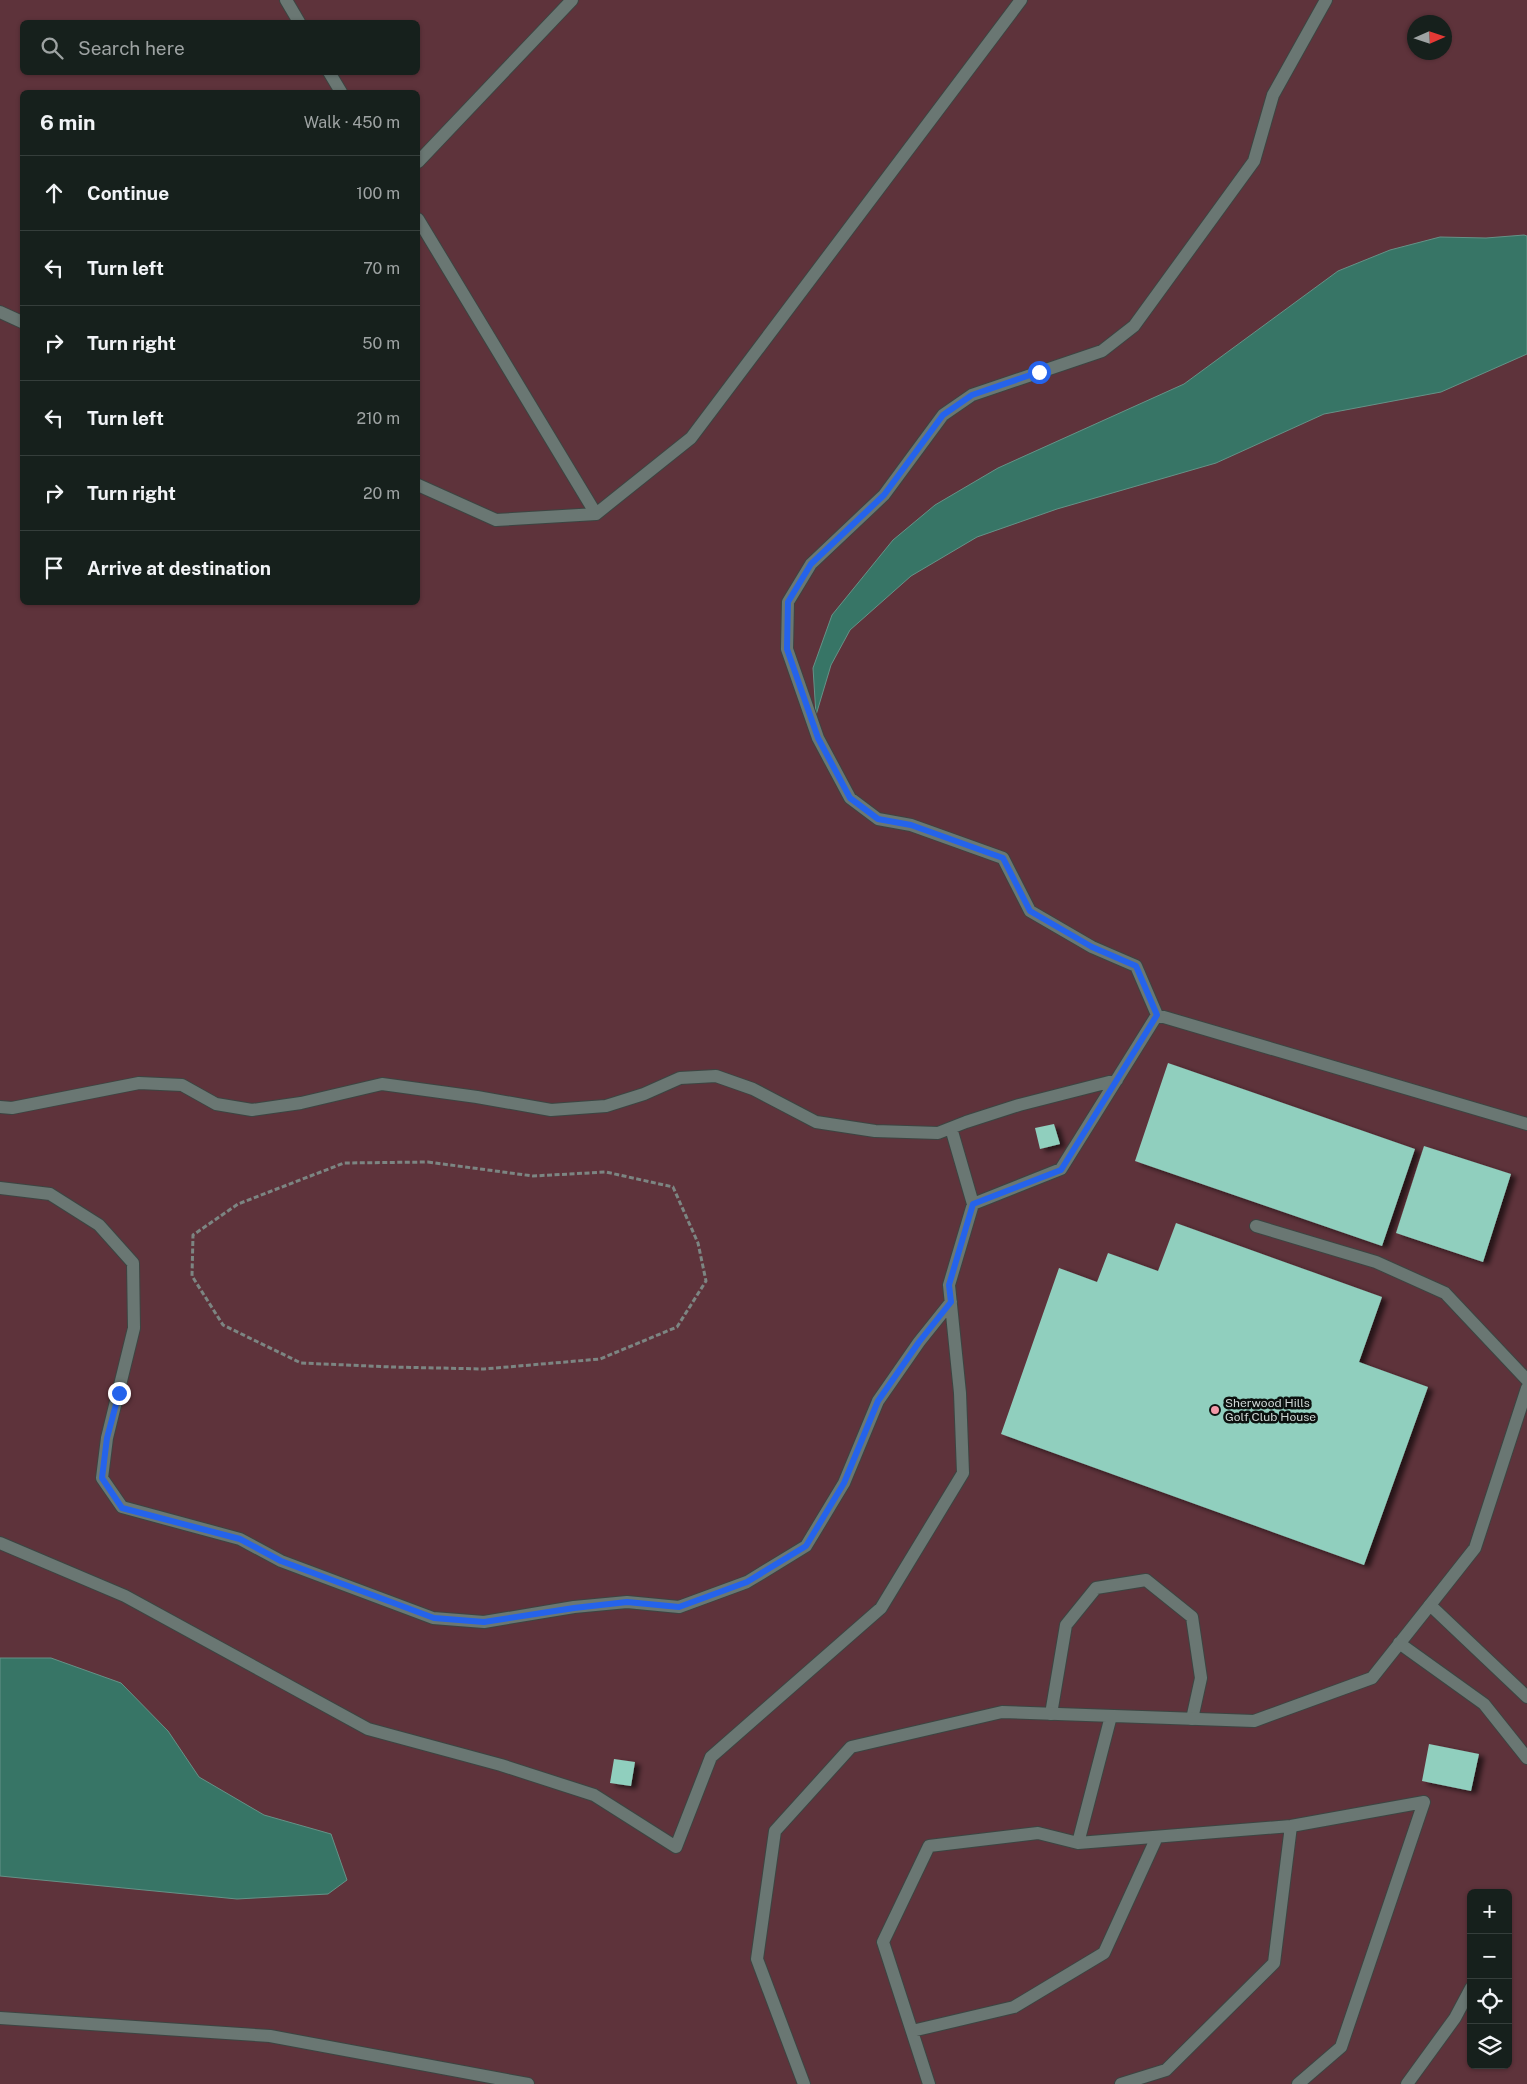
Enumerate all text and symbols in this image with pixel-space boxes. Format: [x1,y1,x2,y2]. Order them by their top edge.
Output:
north arrow [1407,15,1452,60]
search box [20,20,420,75]
icon: search [38,34,66,62]
text: Search here [78,37,185,59]
text: 6 min [40,110,96,135]
text: Walk · 450 m [304,113,400,132]
icon: ahead [40,179,68,207]
text: Continue [87,182,169,204]
text: 100 m [356,184,400,203]
icon: left [40,254,68,282]
text: Turn left [87,257,164,279]
text: 70 m [363,259,400,278]
icon: right [40,329,68,357]
text: Turn right [87,332,176,354]
text: 50 m [362,334,400,353]
route start [1028,361,1051,384]
icon: left [40,404,68,432]
text: Turn left [87,407,164,429]
text: 210 m [356,409,400,428]
icon: right [40,479,68,507]
text: Turn right [87,482,176,504]
text: 20 m [363,484,400,503]
icon: arrive [40,554,68,582]
text: Arrive at destination [87,557,271,579]
route end [108,1382,131,1405]
place label: Sherwood Hills Golf Club House [1225,1396,1316,1424]
marker: Sherwood Hills Golf Club House [1209,1404,1221,1416]
map controls [1467,1889,1512,2069]
button: + [1467,1889,1512,1934]
button: − [1467,1934,1512,1979]
button: locate [1467,1979,1512,2024]
button: layers [1467,2024,1512,2069]

